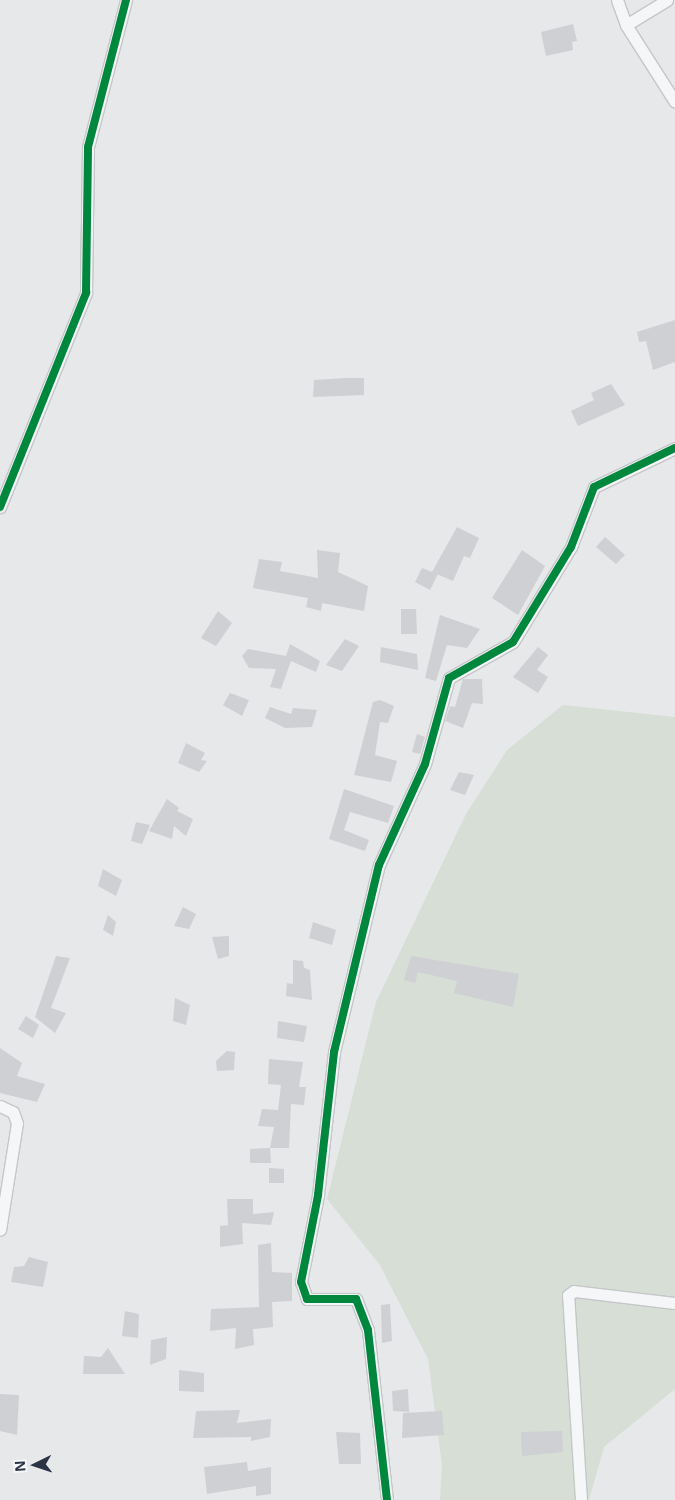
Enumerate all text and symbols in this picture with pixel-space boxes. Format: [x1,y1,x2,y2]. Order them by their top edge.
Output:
north arrow [10,1440,60,1490]
text: N [10,1460,29,1472]

